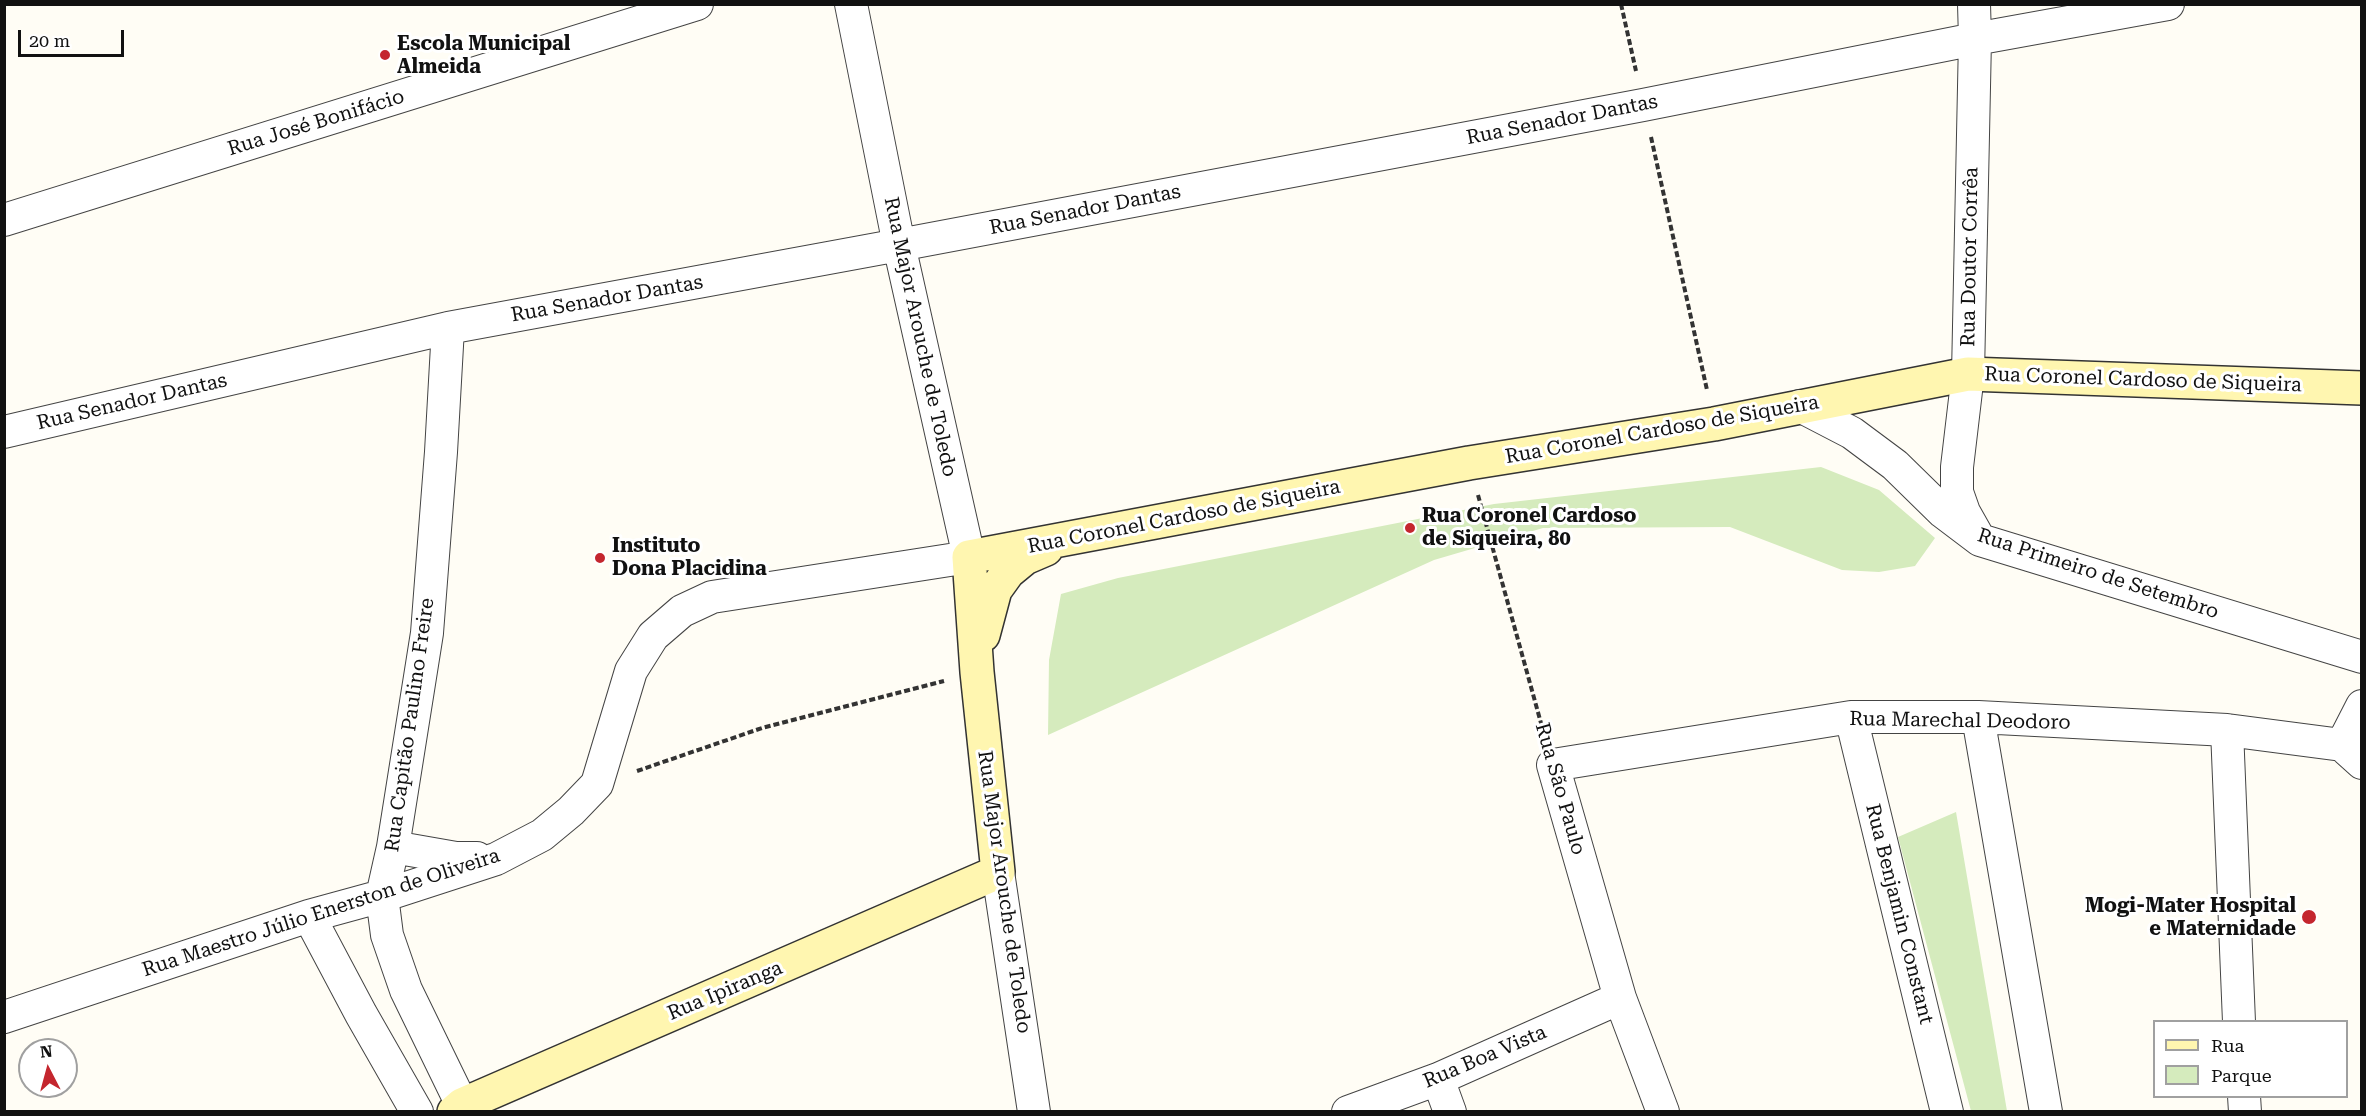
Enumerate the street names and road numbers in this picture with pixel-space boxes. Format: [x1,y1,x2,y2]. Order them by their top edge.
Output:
street label: Rua José Bonifácio [225,85,407,161]
street label: Rua Senador Dantas [1464,90,1660,150]
street label: Rua Doutor Corrêa [1956,167,1984,347]
street label: Rua Senador Dantas [987,180,1183,240]
street label: Rua Major Arouche de Toledo [879,195,961,479]
street label: Rua Senador Dantas [509,270,705,328]
street label: Rua Coronel Cardoso de Siqueira [1984,362,2302,398]
street label: Rua Senador Dantas [35,368,229,436]
street label: Rua Coronel Cardoso de Siqueira [1503,391,1821,469]
street label: Rua Coronel Cardoso de Siqueira [1026,475,1342,559]
street label: Rua Primeiro de Setembro [1974,524,2222,624]
street label: Rua Capitão Paulino Freire [380,596,440,854]
street label: Rua Marechal Deodoro [1849,707,2071,735]
street label: Rua São Paulo [1530,720,1590,858]
street label: Rua Major Arouche de Toledo [972,749,1036,1035]
street label: Rua Benjamin Constant [1860,801,1938,1027]
street label: Rua Maestro Júlio Enerston de Oliveira [139,844,503,982]
street label: Rua Ipiranga [664,956,786,1026]
street label: Rua Boa Vista [1420,1020,1550,1094]

